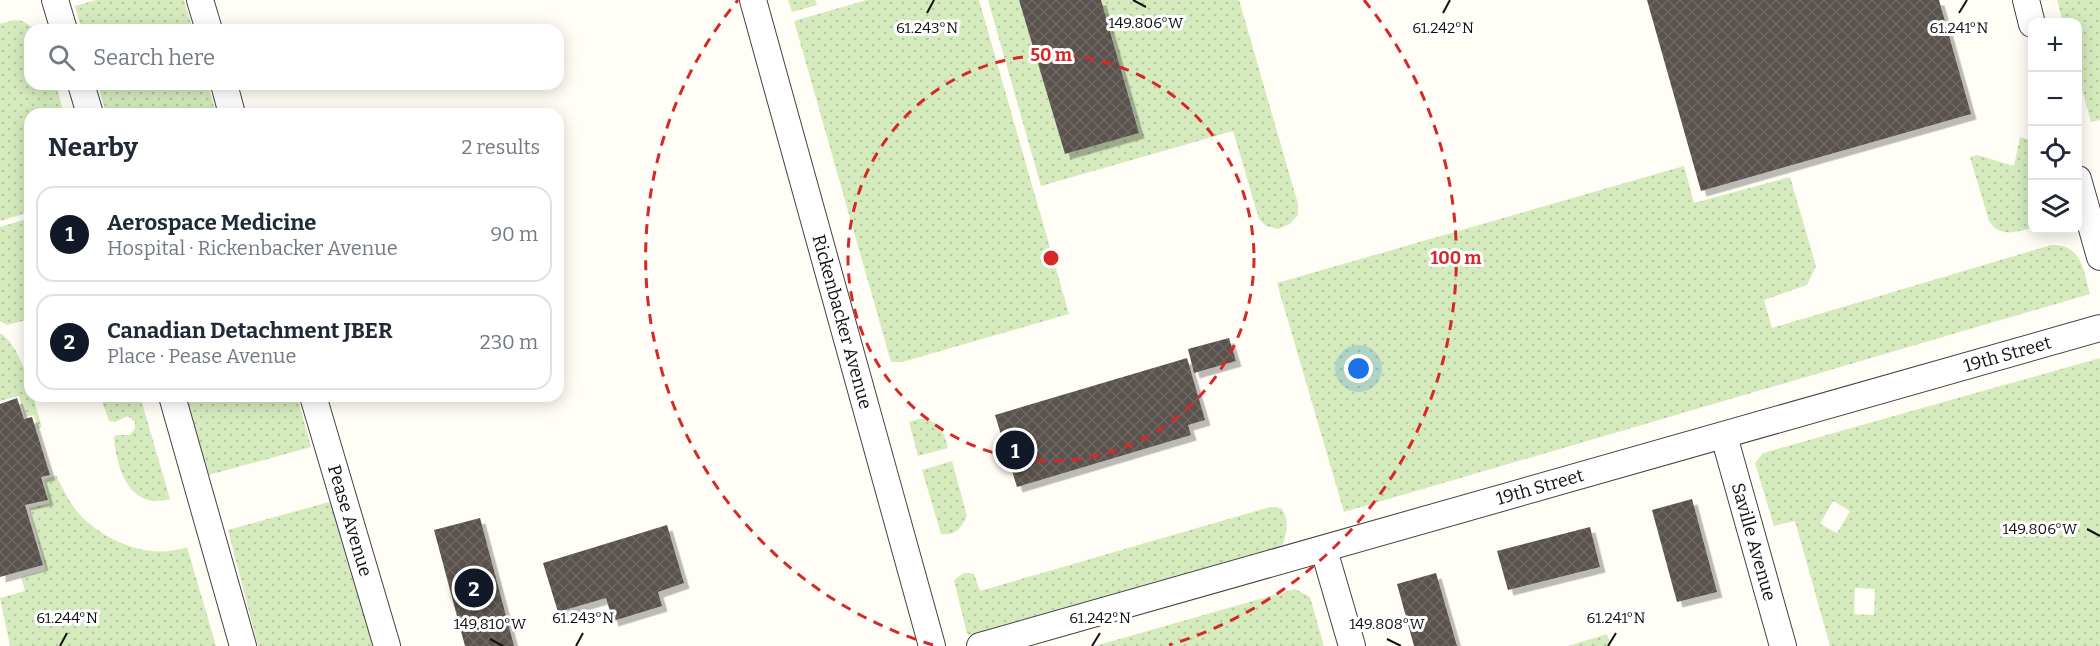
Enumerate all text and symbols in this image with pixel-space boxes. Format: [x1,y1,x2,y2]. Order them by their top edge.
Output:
text: 149.806°W [1108,14,1184,32]
map controls [2028,18,2082,234]
button: + [2028,18,2082,72]
text: 61.243°N [896,19,958,37]
text: 61.242°N [1412,19,1474,37]
text: 61.241°N [1930,19,1989,37]
search box [24,24,564,90]
icon: search [45,41,78,74]
text: Search here [93,44,215,71]
text: 50 m [1030,44,1072,66]
button: − [2028,72,2082,126]
button: locate [2028,126,2082,180]
text: Nearby [48,132,138,163]
text: 2 results [461,135,540,159]
button: layers [2028,180,2082,234]
text: Aerospace Medicine [107,209,316,236]
text: 1 [65,222,74,246]
text: 90 m [490,222,538,246]
street label: Rickenbacker Avenue [808,232,877,412]
text: Hospital · Rickenbacker Avenue [107,236,398,260]
text: 100 m [1430,247,1482,269]
centre of rings [1041,248,1061,268]
text: Canadian Detachment JBER [107,317,393,344]
text: 2 [64,330,75,354]
text: 230 m [480,330,538,354]
street label: 19th Street [1961,331,2054,377]
text: Place · Pease Avenue [107,344,296,368]
your location [1344,354,1373,383]
pin: 1 [996,428,1034,472]
street label: Pease Avenue [323,462,377,579]
street label: 19th Street [1494,464,1587,510]
street label: Saville Avenue [1727,480,1781,603]
text: 149.806°W [2002,520,2078,538]
pin: 2 [454,566,494,610]
text: 61.244°N [36,609,98,627]
text: 61.243°N [552,609,614,627]
text: 61.242°N [1069,609,1131,627]
text: 61.241°N [1587,609,1646,627]
text: 149.810°W [454,615,527,633]
text: 149.808°W [1349,615,1425,633]

